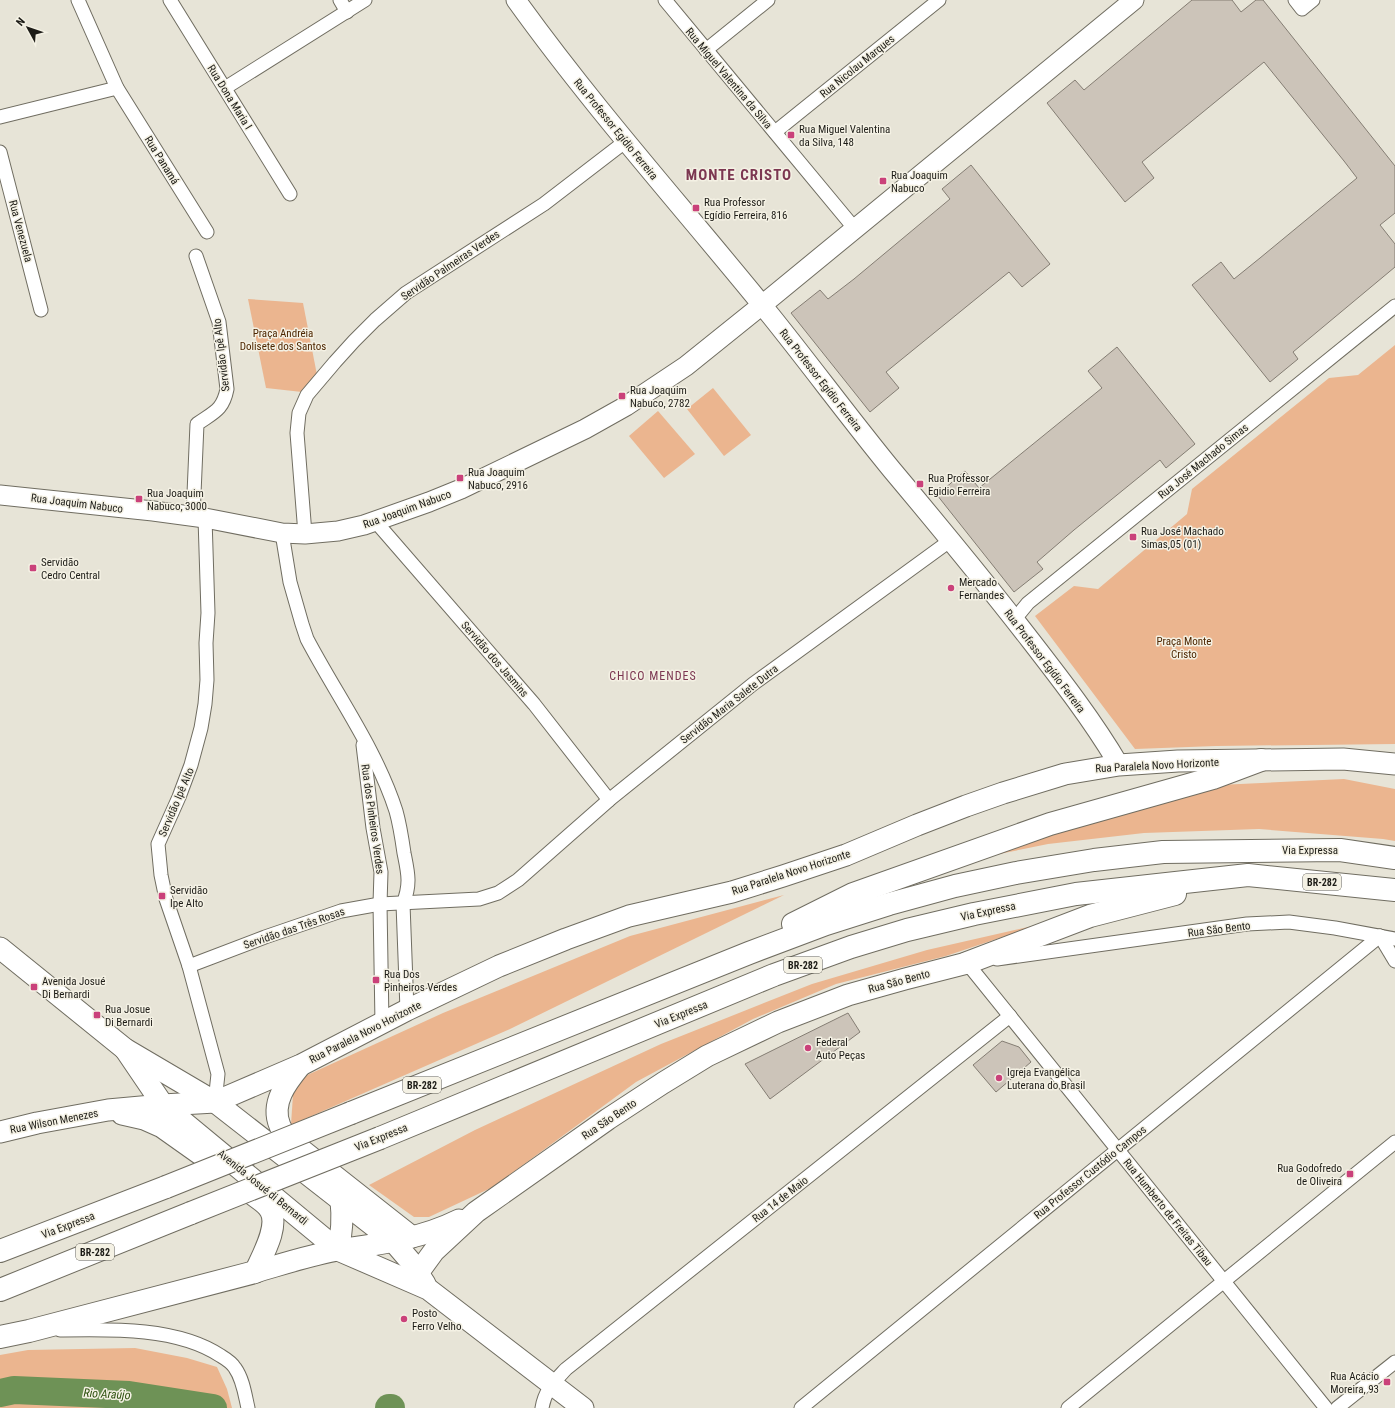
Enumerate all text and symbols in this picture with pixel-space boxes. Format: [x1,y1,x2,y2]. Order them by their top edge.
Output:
north arrow [8,8,48,48]
text: N [14,15,28,29]
street label: Rua Miguel Valentina da Silva [683,25,775,131]
street label: Rua Nicolau Marques [817,32,897,101]
street label: Rua Dona Maria I [204,62,255,132]
street label: Rua Professor Egídio Ferreira [571,76,660,182]
place label: Rua Miguel Valentina da Silva, 148 [799,123,890,149]
marker: Rua Miguel Valentina da Silva, 148 [786,130,796,140]
street label: Rua Panamá [142,134,182,187]
district label: MONTE CRISTO [686,166,792,184]
place label: Rua Joaquim Nabuco [891,169,948,195]
marker: Rua Joaquim Nabuco [878,176,888,186]
place label: Rua Professor Egídio Ferreira, 816 [704,196,787,222]
street label: Rua Venezuela [6,199,35,264]
marker: Rua Professor Egídio Ferreira, 816 [691,203,701,213]
street label: Servidão Palmeiras Verdes [399,228,502,303]
street label: Servidão Ipê Alto [210,317,232,392]
park label: Praça Andréia Dolisete dos Santos [240,327,326,353]
street label: Rua Professor Egídio Ferreira [777,327,865,434]
place label: Rua Joaquim Nabuco, 2782 [630,384,690,410]
marker: Rua Joaquim Nabuco, 2782 [617,391,627,401]
street label: Rua José Machado Simas [1156,421,1251,502]
place label: Rua Joaquim Nabuco, 2916 [468,466,528,492]
place label: Rua Professor Egidio Ferreira [928,472,990,498]
marker: Rua Joaquim Nabuco, 2916 [455,473,465,483]
marker: Rua Professor Egidio Ferreira [915,479,925,489]
place label: Rua Joaquim Nabuco, 3000 [147,487,207,513]
street label: Rua Joaquim Nabuco [361,487,453,531]
street label: Rua Joaquim Nabuco [30,491,124,516]
marker: Rua Joaquim Nabuco, 3000 [134,494,144,504]
place label: Rua José Machado Simas,05 (01) [1141,525,1224,551]
marker: Rua José Machado Simas,05 (01) [1128,532,1138,542]
place label: Servidão Cedro Central [41,556,100,582]
marker: Servidão Cedro Central [28,563,38,573]
place label: Mercado Fernandes [959,576,1004,602]
marker: Mercado Fernandes [946,583,956,593]
street label: Rua Professor Egídio Ferreira [1001,607,1088,716]
street label: Servidão dos Jasmins [458,619,531,700]
park label: Praça Monte Cristo [1157,635,1211,661]
street label: Servidão Maria Salete Dutra [678,662,781,747]
district label: CHICO MENDES [609,669,697,683]
street label: Rua Paralela Novo Horizonte [1095,756,1219,775]
street label: Rua dos Pinheiros Verdes [358,763,387,875]
street label: Servidão Ipê Alto [156,765,197,839]
street label: Via Expressa [1282,844,1338,857]
street label: Rua Paralela Novo Horizonte [730,847,852,898]
road number: BR-282 [1303,874,1341,890]
place label: Servidão Ipe Alto [170,884,208,910]
marker: Servidão Ipe Alto [157,891,167,901]
street label: Via Expressa [959,899,1017,924]
street label: Servidão das Três Rosas [242,905,347,952]
street label: Rua São Bento [1187,919,1252,940]
road number: BR-282 [784,957,822,973]
street label: Rua São Bento [867,967,932,996]
place label: Rua Dos Pinheiros Verdes [384,968,457,994]
place label: Avenida Josué Di Bernardi [42,975,105,1001]
marker: Rua Dos Pinheiros Verdes [371,975,381,985]
marker: Avenida Josué Di Bernardi [29,982,39,992]
street label: Via Expressa [653,998,710,1031]
street label: Rua Paralela Novo Horizonte [307,999,423,1066]
place label: Rua Josue Di Bernardi [105,1003,153,1029]
marker: Rua Josue Di Bernardi [92,1010,102,1020]
place label: Federal Auto Peças [816,1036,865,1062]
marker: Federal Auto Peças [803,1043,813,1053]
place label: Igreja Evangélica Luterana do Brasil [1007,1066,1085,1092]
marker: Igreja Evangélica Luterana do Brasil [994,1073,1004,1083]
road number: BR-282 [403,1077,441,1093]
street label: Rua São Bento [579,1096,639,1142]
street label: Rua Wilson Menezes [9,1107,99,1136]
street label: Via Expressa [353,1121,410,1154]
street label: Rua Professor Custódio Campos [1032,1123,1149,1222]
street label: Avenida Josué di Bernardi [215,1147,311,1228]
street label: Rua Humberto de Freitas Tibau [1120,1156,1215,1269]
place label: Rua Godofredo de Oliveira [1277,1162,1342,1188]
marker: Rua Godofredo de Oliveira [1345,1169,1355,1179]
street label: Rua 14 de Maio [750,1173,811,1225]
street label: Via Expressa [40,1209,97,1242]
road number: BR-282 [76,1244,114,1260]
place label: Posto Ferro Velho [412,1307,462,1333]
marker: Posto Ferro Velho [399,1314,409,1324]
place label: Rua Acácio Moreira, 93 [1330,1370,1379,1396]
marker: Rua Acácio Moreira, 93 [1382,1377,1392,1387]
water label: Rio Araújo [83,1386,131,1402]

